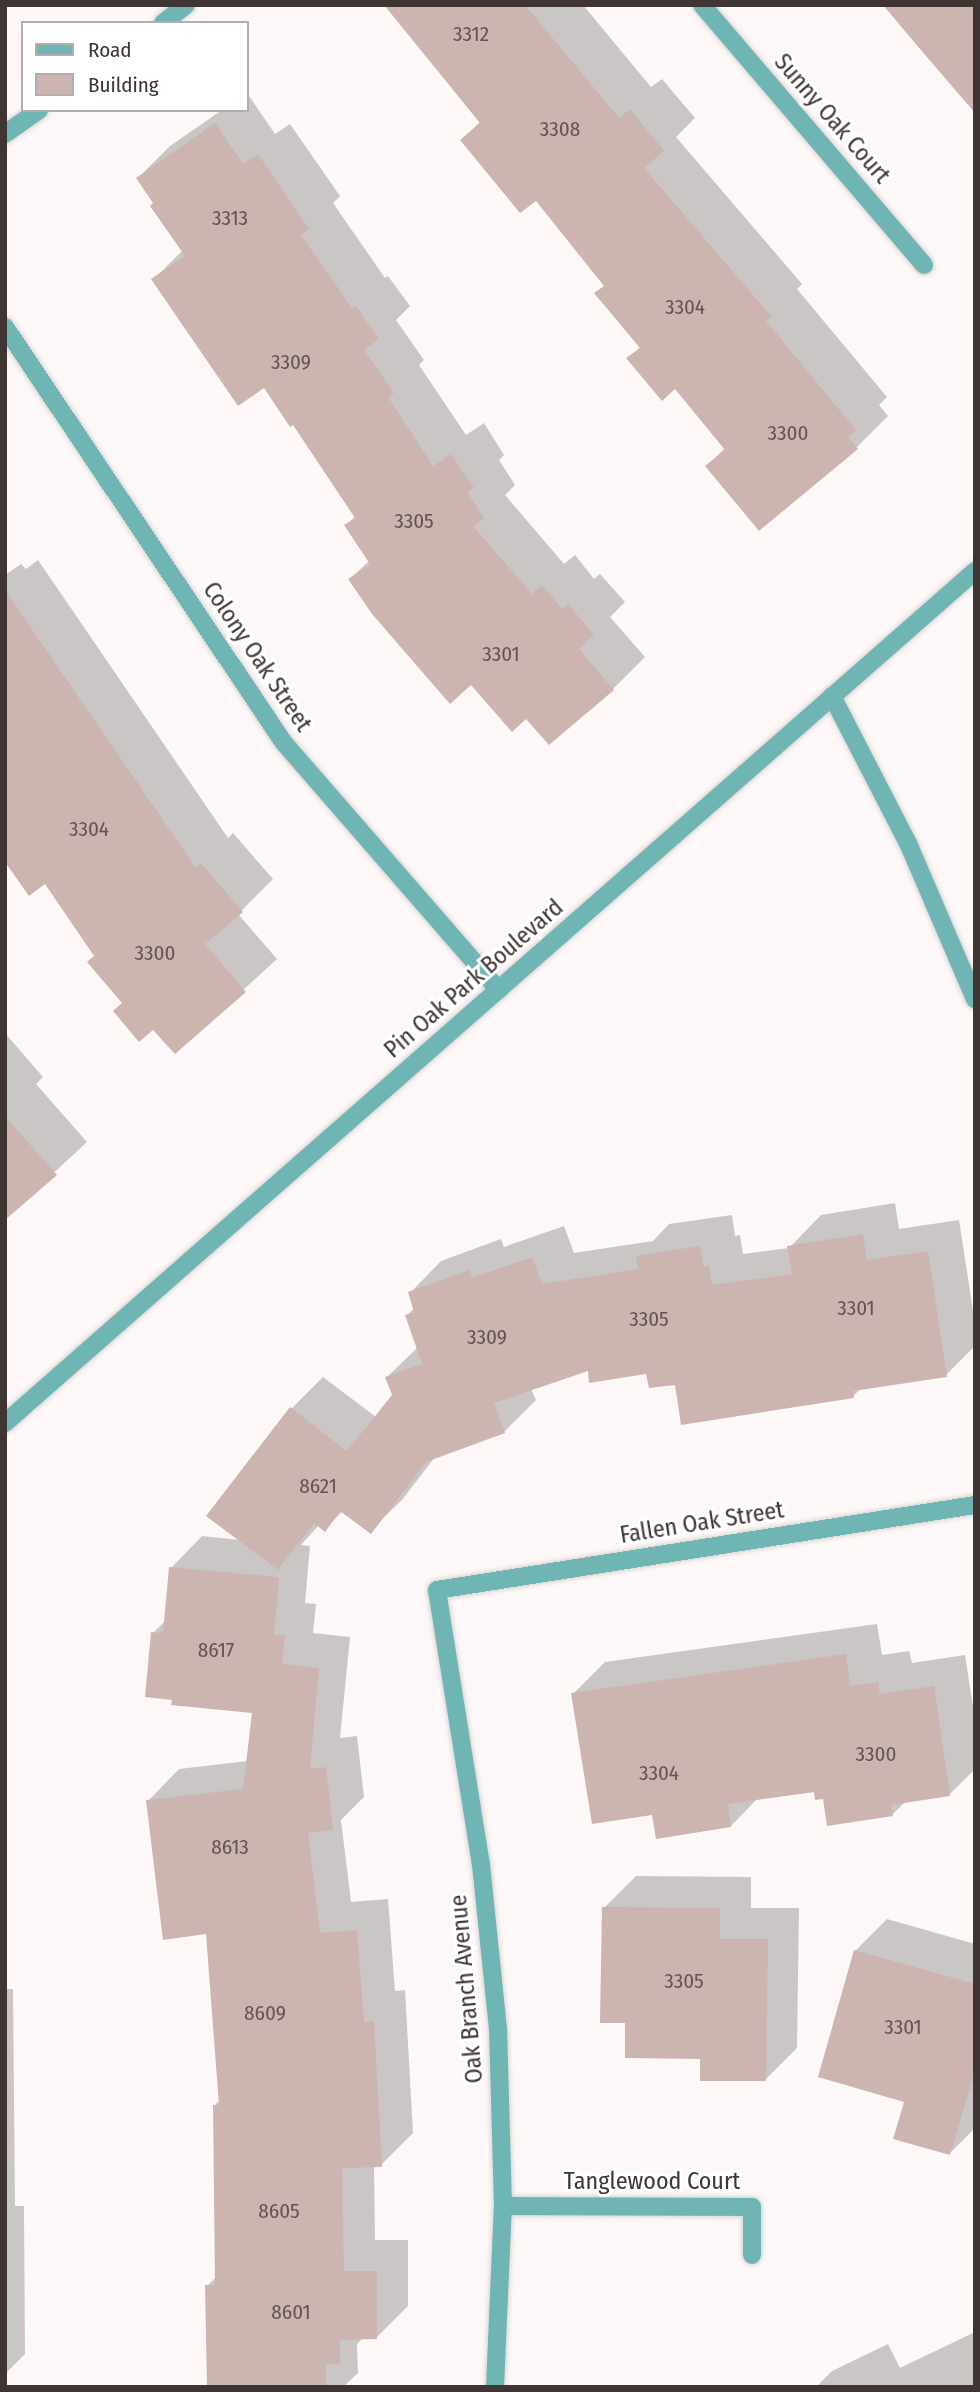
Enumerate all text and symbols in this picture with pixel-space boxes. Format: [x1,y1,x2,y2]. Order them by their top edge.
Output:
legend [21,21,248,112]
house number: 3312 [453,21,489,47]
text: Road [88,37,132,63]
street label: Sunny Oak Court [768,48,896,190]
text: Building [88,72,159,98]
house number: 3308 [540,116,580,142]
house number: 3313 [212,205,248,231]
house number: 3304 [665,294,705,320]
house number: 3309 [271,349,311,375]
house number: 3300 [768,420,808,446]
house number: 3305 [394,508,434,534]
street label: Colony Oak Street [196,577,318,737]
house number: 3301 [482,641,520,667]
house number: 3304 [69,816,109,842]
street label: Pin Oak Park Boulevard [379,893,569,1065]
house number: 3300 [135,940,175,966]
house number: 3301 [837,1295,875,1321]
house number: 3305 [629,1306,669,1332]
house number: 3309 [467,1324,507,1350]
house number: 8621 [299,1473,337,1499]
street label: Fallen Oak Street [618,1496,786,1550]
house number: 8617 [198,1637,234,1663]
house number: 3300 [856,1741,896,1767]
house number: 3304 [639,1760,679,1786]
house number: 8613 [211,1834,249,1860]
street label: Oak Branch Avenue [444,1893,490,2085]
house number: 3305 [664,1968,704,1994]
house number: 8609 [244,2000,286,2026]
house number: 3301 [884,2014,922,2040]
street label: Tanglewood Court [564,2168,740,2196]
house number: 8605 [258,2198,300,2224]
house number: 8601 [271,2299,311,2325]

